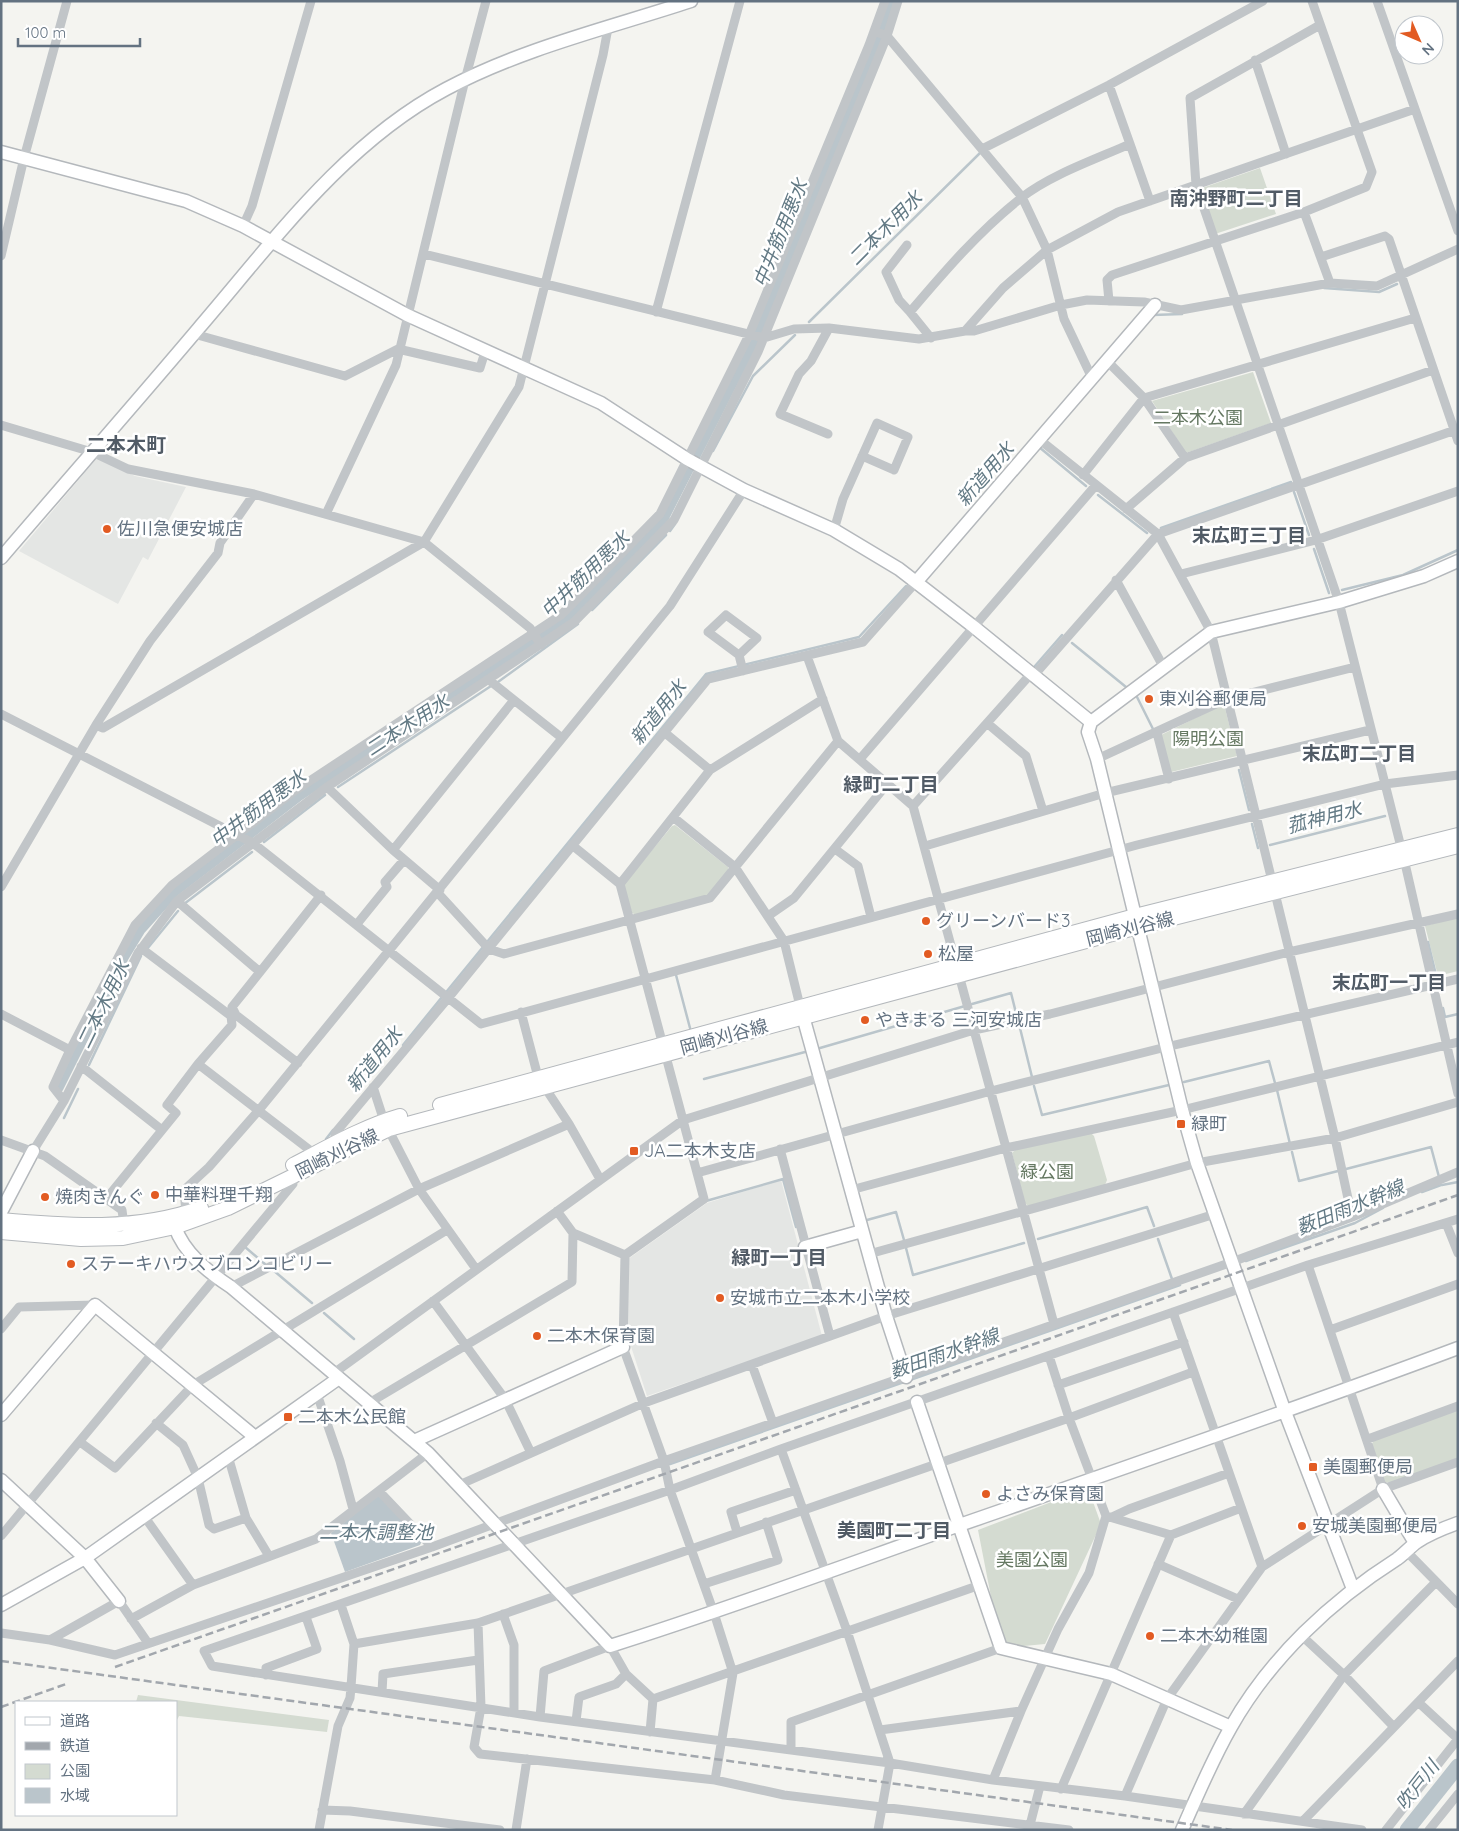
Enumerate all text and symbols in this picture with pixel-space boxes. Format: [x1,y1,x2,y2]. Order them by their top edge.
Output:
scale bar [18,15,140,47]
north arrow [1394,15,1444,65]
text: 100 m [25,23,66,42]
text: N [1418,39,1438,59]
water label: 中井筋用悪水 [748,174,813,290]
water label: 二本木用水 [843,185,928,270]
district label: 南沖野町二丁目 [1169,186,1303,210]
park label: 二本木公園 [1153,406,1243,429]
district label: 二本木町 [86,432,166,457]
water label: 新道用水 [951,436,1020,511]
place label: 佐川急便安城店 [117,517,243,540]
marker: 佐川急便安城店 [101,523,113,535]
district label: 末広町三丁目 [1192,523,1306,547]
water label: 中井筋用悪水 [536,524,636,622]
water label: 新道用水 [625,673,692,749]
place label: 東刈谷郵便局 [1159,687,1267,710]
water label: 二本木用水 [361,688,455,761]
marker: 東刈谷郵便局 [1143,693,1155,705]
park label: 陽明公園 [1172,727,1244,750]
district label: 末広町二丁目 [1302,741,1416,765]
water label: 中井筋用悪水 [205,763,312,852]
district label: 緑町二丁目 [843,772,939,796]
water label: 菰神用水 [1284,796,1366,838]
street label: 岡崎刈谷線 [1083,906,1176,951]
place label: グリーンバード3 [936,909,1071,932]
marker: グリーンバード3 [920,915,932,927]
place label: 松屋 [938,942,974,965]
marker: 松屋 [922,948,934,960]
water label: 二本木用水 [71,954,135,1052]
district label: 末広町一丁目 [1332,970,1446,994]
place label: やきまる 三河安城店 [875,1008,1042,1031]
street label: 岡崎刈谷線 [677,1014,770,1059]
marker: やきまる 三河安城店 [859,1014,871,1026]
water label: 新道用水 [341,1020,408,1096]
place label: 緑町 [1191,1112,1227,1135]
marker: 緑町 [1175,1118,1187,1130]
street label: 岡崎刈谷線 [291,1123,382,1184]
place label: JA二本木支店 [644,1139,756,1162]
marker: JA二本木支店 [628,1145,640,1157]
park label: 緑公園 [1020,1160,1074,1183]
water label: 薮田雨水幹線 [1293,1174,1409,1239]
place label: 中華料理千翔 [165,1183,273,1206]
place label: 焼肉きんぐ [55,1185,145,1208]
marker: 中華料理千翔 [149,1189,161,1201]
marker: 焼肉きんぐ [39,1191,51,1203]
district label: 緑町一丁目 [731,1245,827,1269]
place label: ステーキハウスブロンコビリー [81,1252,333,1275]
marker: ステーキハウスブロンコビリー [65,1258,77,1270]
place label: 安城市立二本木小学校 [730,1286,910,1309]
marker: 安城市立二本木小学校 [714,1292,726,1304]
water label: 薮田雨水幹線 [886,1322,1004,1383]
place label: 二本木保育園 [547,1324,655,1347]
marker: 二本木保育園 [531,1330,543,1342]
place label: 二本木公民館 [298,1405,406,1428]
marker: 二本木公民館 [282,1411,294,1423]
place label: 美園郵便局 [1323,1455,1413,1478]
marker: 美園郵便局 [1307,1461,1319,1473]
place label: よさみ保育園 [996,1482,1104,1505]
marker: よさみ保育園 [980,1488,992,1500]
place label: 安城美園郵便局 [1312,1514,1438,1537]
district label: 美園町二丁目 [837,1518,951,1542]
water label: 二本木調整池 [319,1520,435,1544]
marker: 安城美園郵便局 [1296,1520,1308,1532]
park label: 美園公園 [996,1548,1068,1571]
place label: 二本木幼稚園 [1160,1624,1268,1647]
marker: 二本木幼稚園 [1144,1630,1156,1642]
legend [15,1701,178,1816]
text: 道路 [60,1711,90,1730]
text: 鉄道 [60,1736,90,1755]
water label: 吹戸川 [1390,1754,1445,1815]
text: 公園 [60,1761,90,1780]
text: 水域 [60,1786,90,1805]

